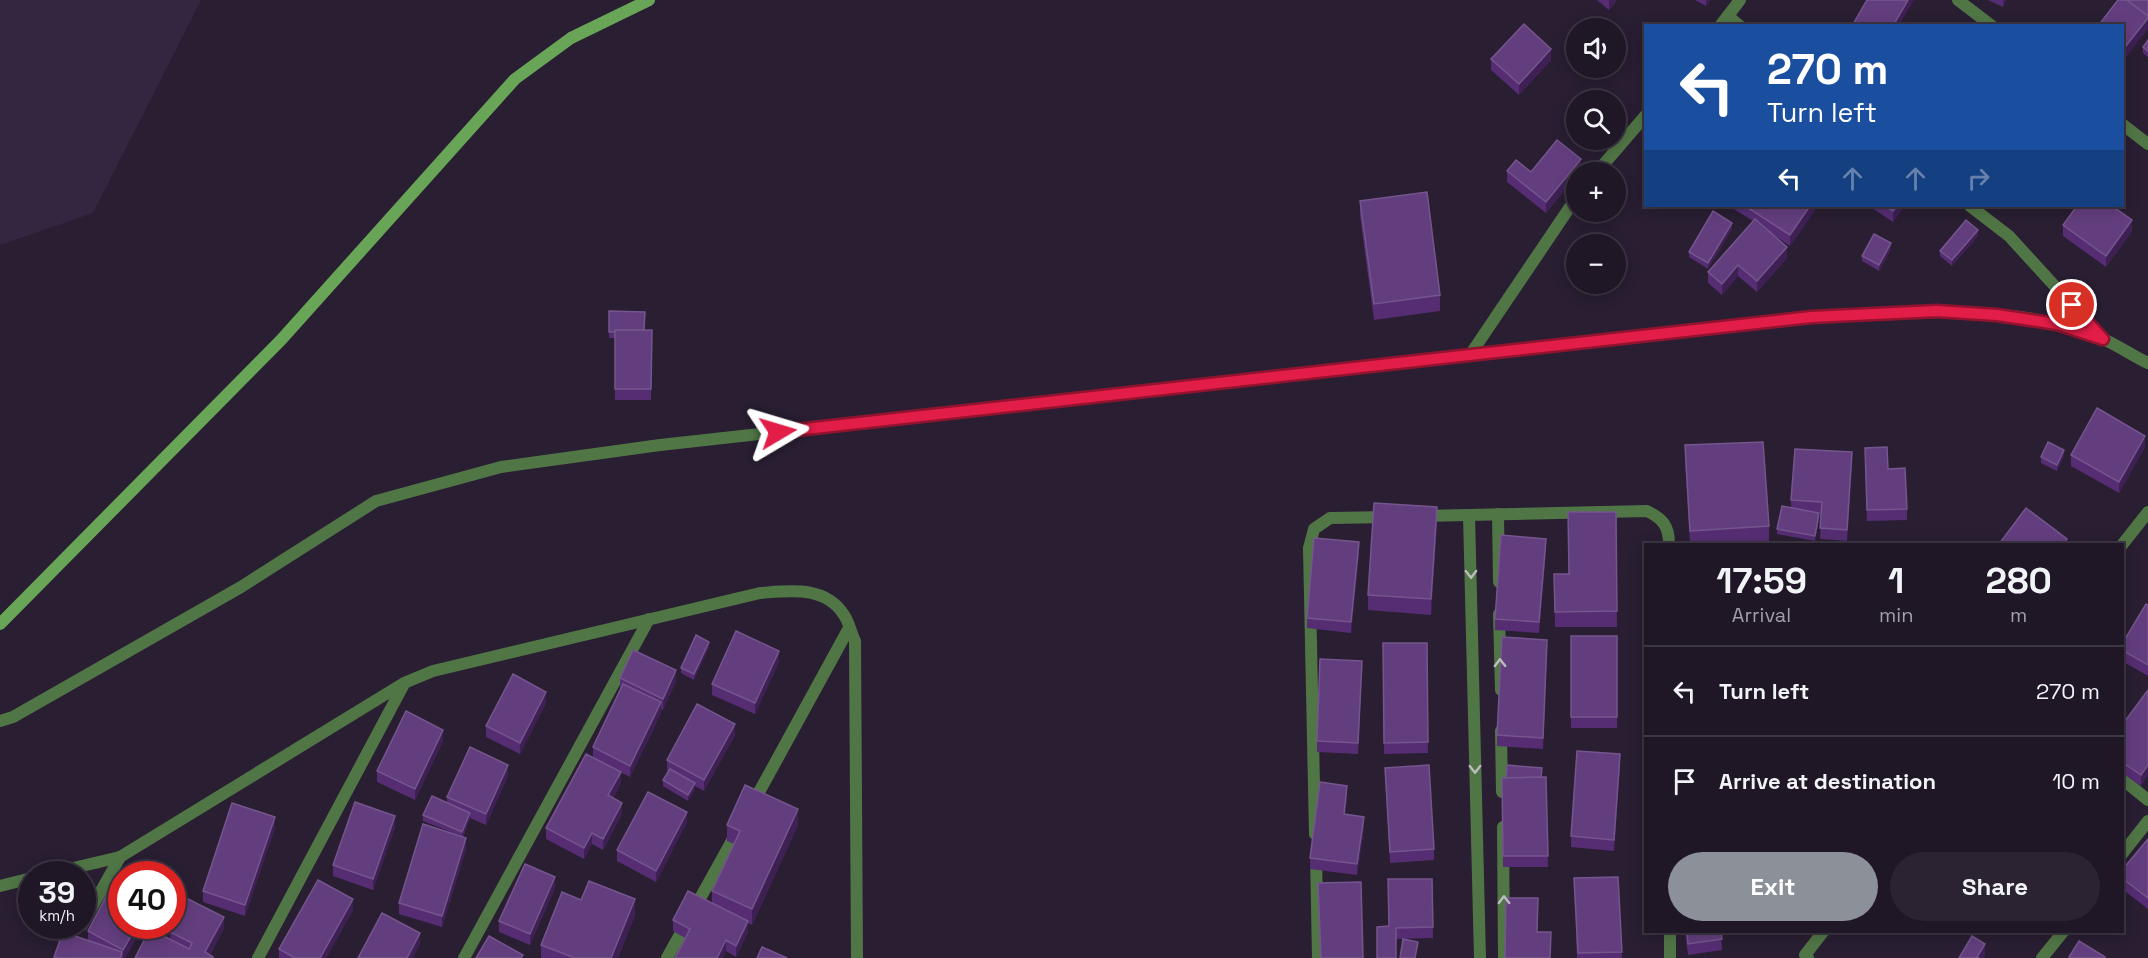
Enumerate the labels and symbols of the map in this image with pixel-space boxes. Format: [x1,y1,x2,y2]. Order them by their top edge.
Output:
pin [2046,279,2097,330]
position arrow [746,400,810,464]
one-way arrow [1464,569,1477,578]
one-way arrow [1494,658,1506,667]
one-way arrow [1469,764,1481,773]
speed limit sign: 40 [108,861,186,939]
one-way arrow [1497,895,1510,904]

